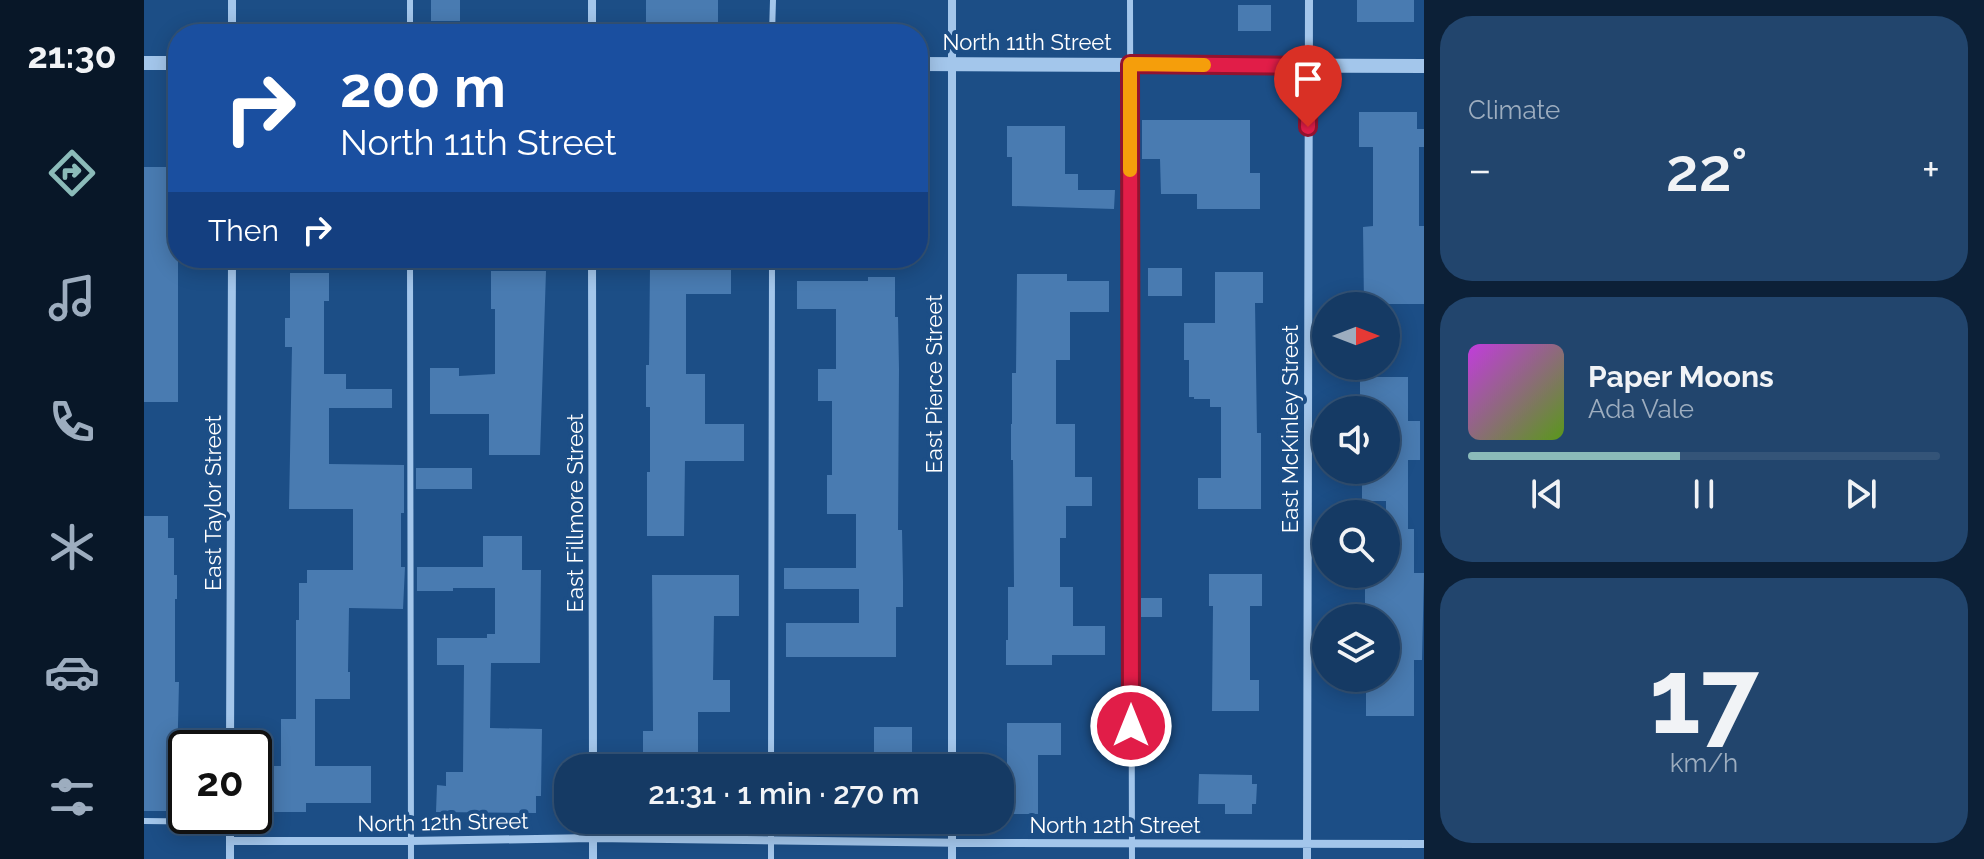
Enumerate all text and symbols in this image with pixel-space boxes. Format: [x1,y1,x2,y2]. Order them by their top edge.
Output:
street label: North 11th Street [942,29,1112,55]
text: 21:30 [27,34,117,76]
pin [1274,45,1342,127]
text: 200 m [340,54,506,120]
icon: right [208,56,312,160]
icon: arrive [1286,57,1330,101]
text: Climate [1468,95,1560,125]
text: North 11th Street [340,121,617,163]
text: 22° [1666,135,1748,205]
text: − [1468,144,1492,195]
text: + [1922,144,1940,195]
icon: directions [44,145,100,201]
icon: right [295,208,339,252]
text: Then [208,213,279,248]
icon: music [44,270,100,326]
north arrow [1312,292,1400,380]
map controls [1312,292,1400,692]
street label: East Pierce Street [921,294,947,474]
street label: East McKinley Street [1277,324,1303,533]
text: Paper Moons [1588,359,1774,394]
icon: phone [44,394,100,450]
text: Ada Vale [1588,394,1694,424]
button: sound [1312,396,1400,484]
street label: East Fillmore Street [562,413,588,612]
street label: East Taylor Street [200,414,226,591]
icon: previous [1525,472,1569,516]
icon: pause [1682,472,1726,516]
icon: next [1839,472,1883,516]
button: search [1312,500,1400,588]
icon: climate [44,519,100,575]
button: layers [1312,604,1400,692]
text: 17 [1649,635,1759,757]
icon: car [44,644,100,700]
position arrow [1089,684,1173,768]
speed limit sign: 20 [168,730,272,834]
text: km/h [1670,748,1738,778]
icon: filters [44,769,100,825]
text: 21:31 · 1 min · 270 m [648,776,920,811]
street label: North 12th Street [357,807,529,836]
street label: North 12th Street [1029,812,1201,838]

